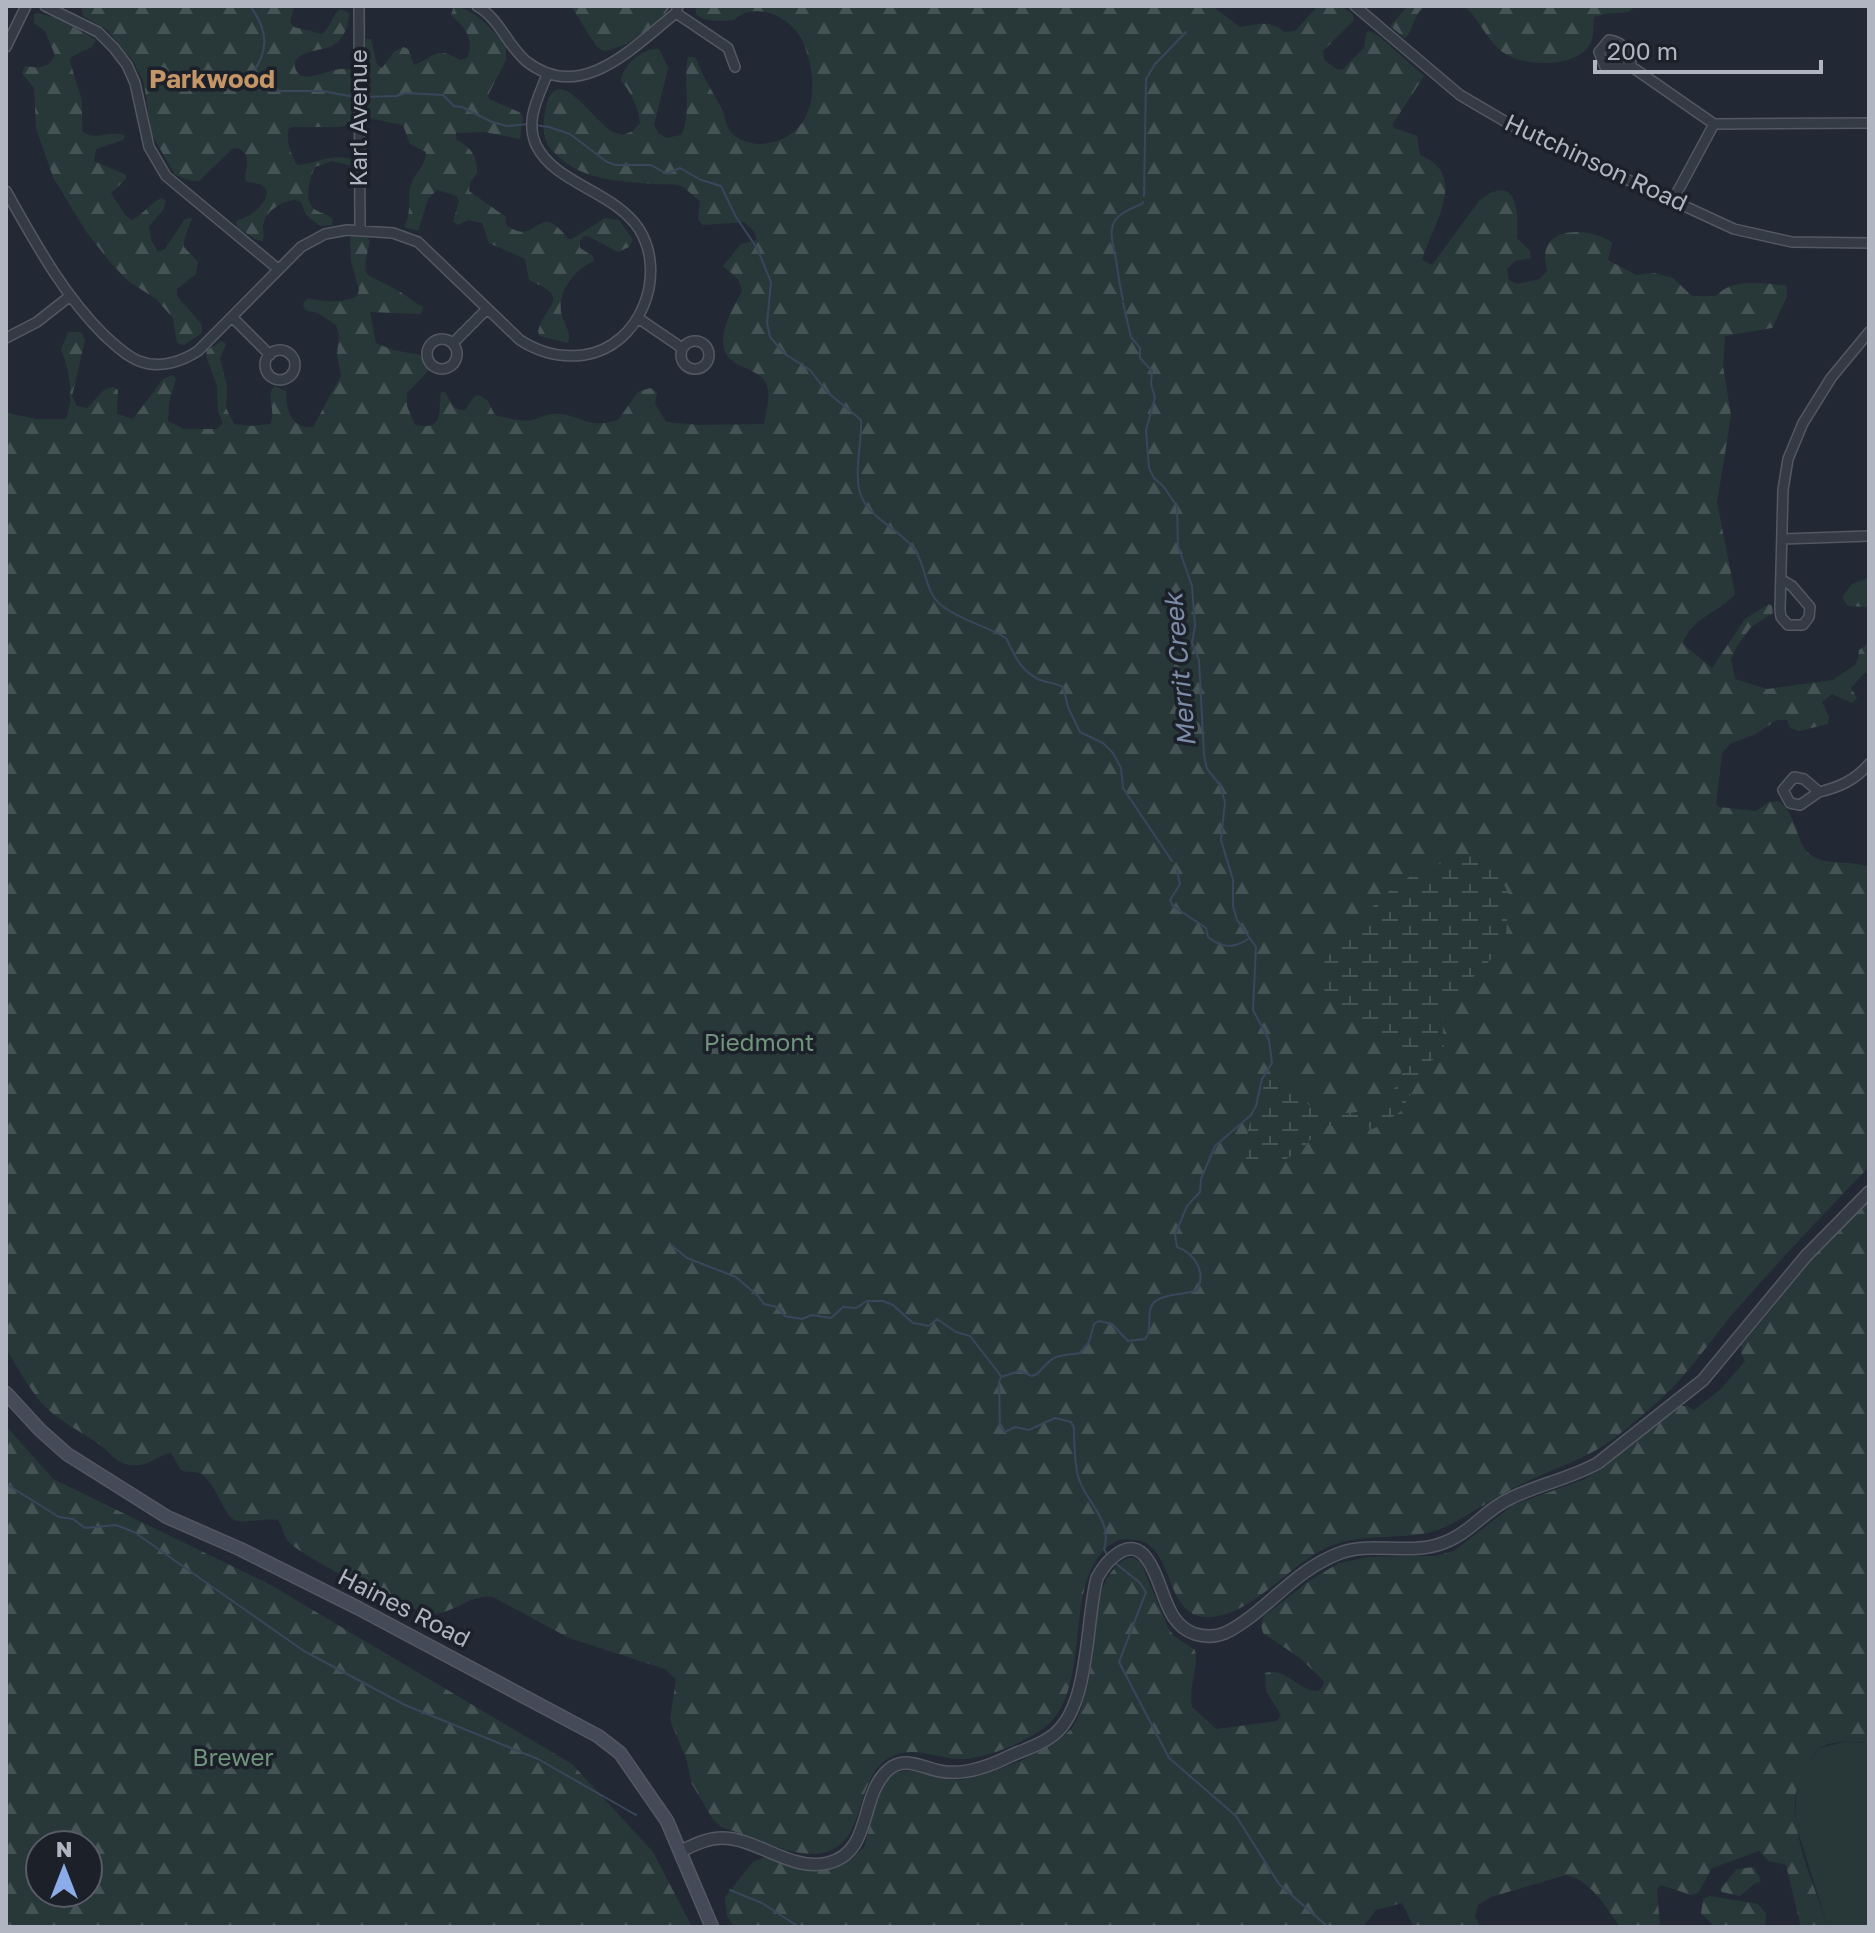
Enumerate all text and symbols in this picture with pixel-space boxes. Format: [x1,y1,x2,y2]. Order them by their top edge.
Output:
scale bar [1595,24,1821,74]
text: 200 m [1607,36,1678,65]
street label: Karl Avenue [343,49,372,187]
district label: Parkwood [149,63,275,94]
street label: Hutchinson Road [1501,107,1693,217]
water label: Merrit Creek [1157,590,1202,748]
park label: Piedmont [704,1027,814,1056]
street label: Haines Road [334,1561,476,1652]
park label: Brewer [192,1742,274,1771]
north arrow [24,1829,104,1909]
text: N [56,1835,72,1862]

